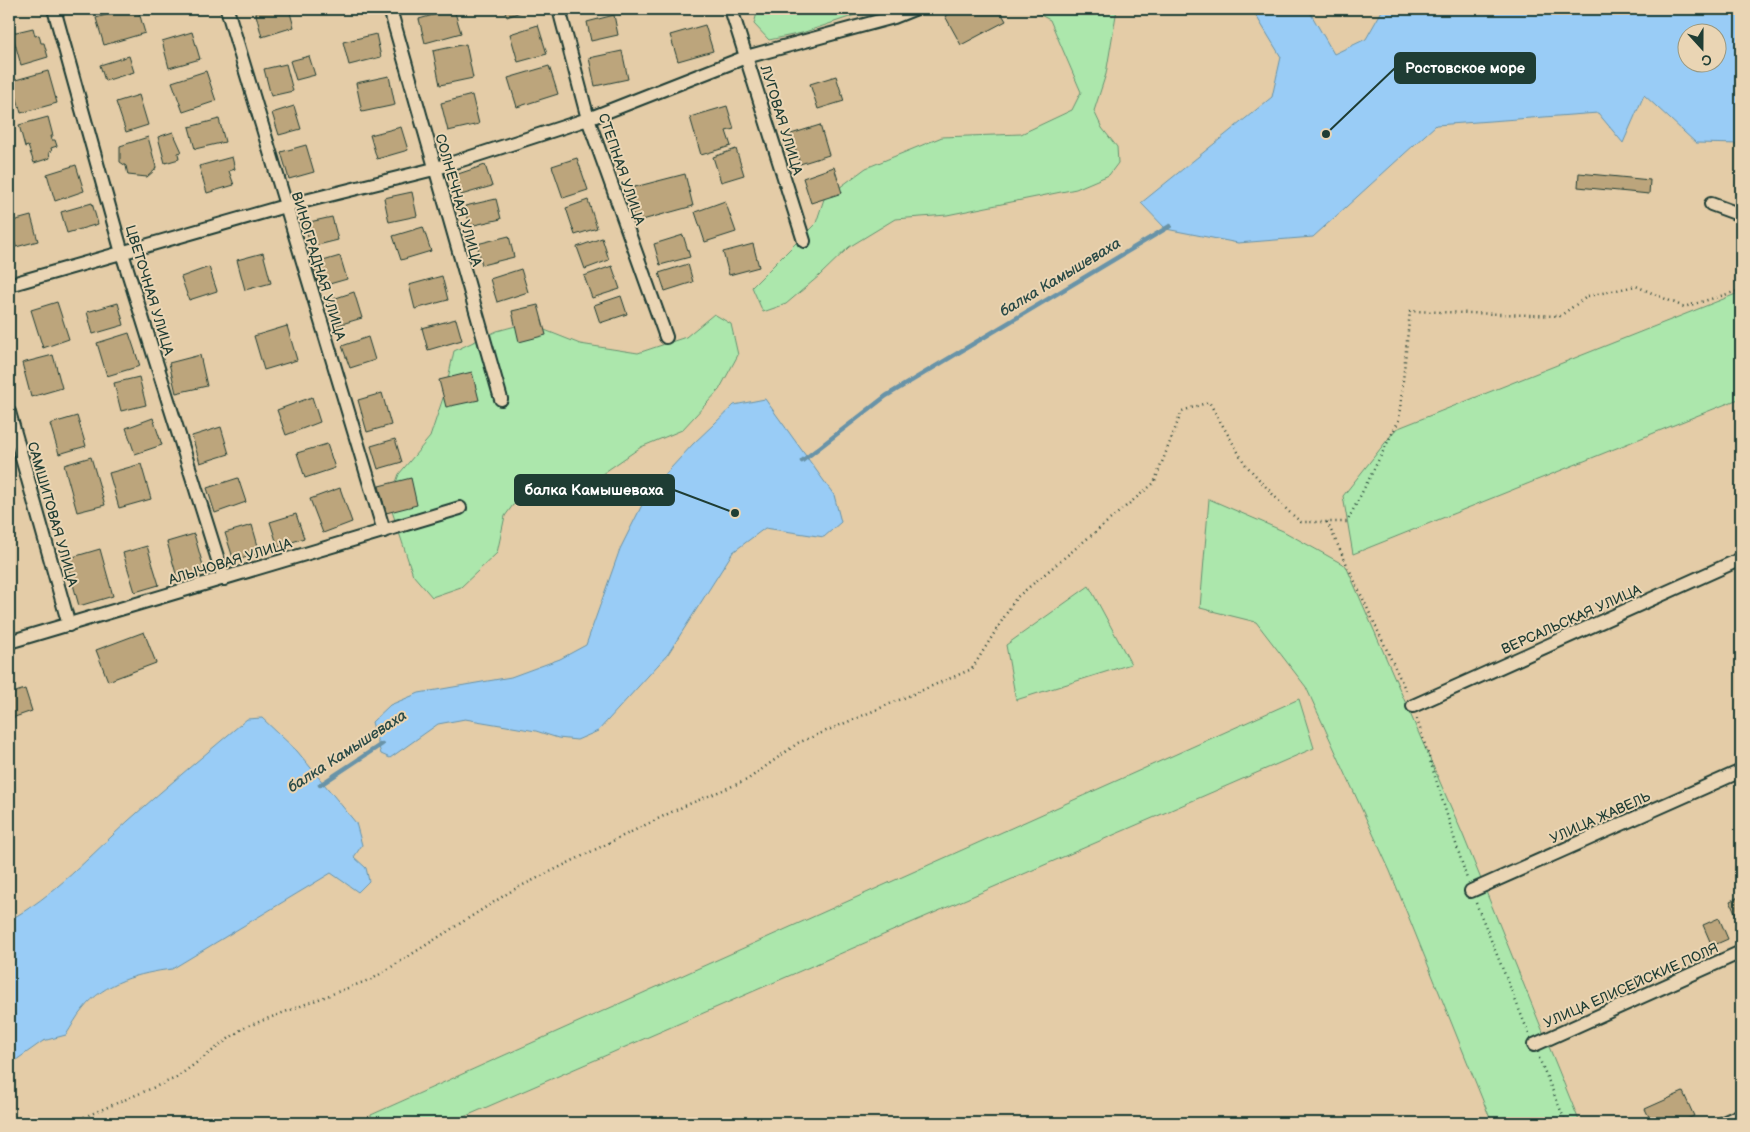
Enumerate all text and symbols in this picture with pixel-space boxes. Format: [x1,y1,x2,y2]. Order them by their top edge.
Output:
north arrow [1678,22,1728,72]
text: С [1699,50,1714,69]
callout: Ростовское море [1395,53,1535,83]
text: Ростовское море [1405,59,1525,78]
street label: ЛУГОВАЯ УЛИЦА [756,62,806,177]
street label: СТЕПНАЯ УЛИЦА [594,111,649,228]
street label: СОЛНЕЧНАЯ УЛИЦА [431,132,486,269]
street label: ВИНОГРАДНАЯ УЛИЦА [288,190,349,343]
street label: ЦВЕТОЧНАЯ УЛИЦА [122,223,178,358]
water label: балка Камышеваха [996,234,1124,321]
street label: САМШИТОВАЯ УЛИЦА [24,440,81,589]
callout: балка Камышеваха [515,475,674,505]
text: балка Камышеваха [525,481,664,500]
street label: АЛЫЧОВАЯ УЛИЦА [166,534,294,589]
street label: ВЕРСАЛЬСКАЯ УЛИЦА [1499,581,1644,658]
water label: балка Камышеваха [284,706,410,797]
street label: УЛИЦА ЖАВЕЛЬ [1547,788,1653,847]
street label: УЛИЦА ЕЛИСЕЙСКИЕ ПОЛЯ [1541,939,1721,1032]

